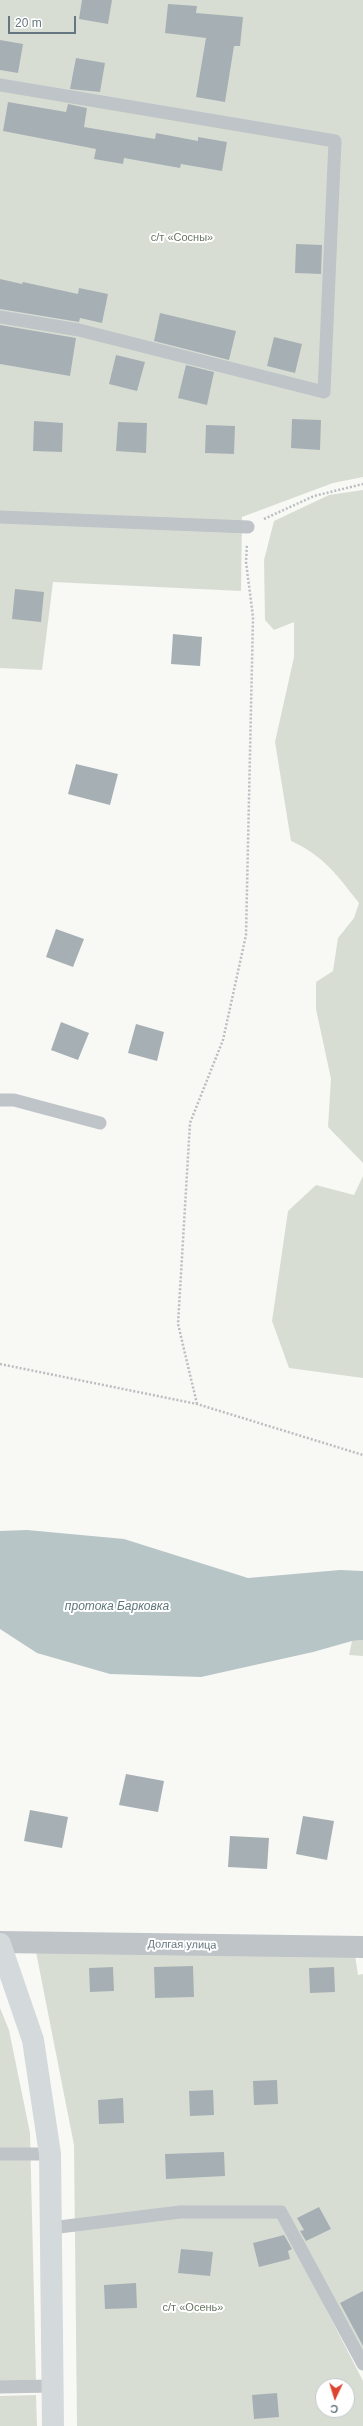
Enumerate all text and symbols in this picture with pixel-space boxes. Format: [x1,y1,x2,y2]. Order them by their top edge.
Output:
scale bar [10,8,78,34]
text: 20 m [15,16,42,30]
park label: с/т «Сосны» [151,231,213,245]
water label: протока Барковка [65,1600,169,1614]
street label: Долгая улица [147,1938,217,1952]
park label: с/т «Осень» [163,2301,223,2315]
north arrow [315,2378,355,2418]
text: С [330,2403,339,2415]

